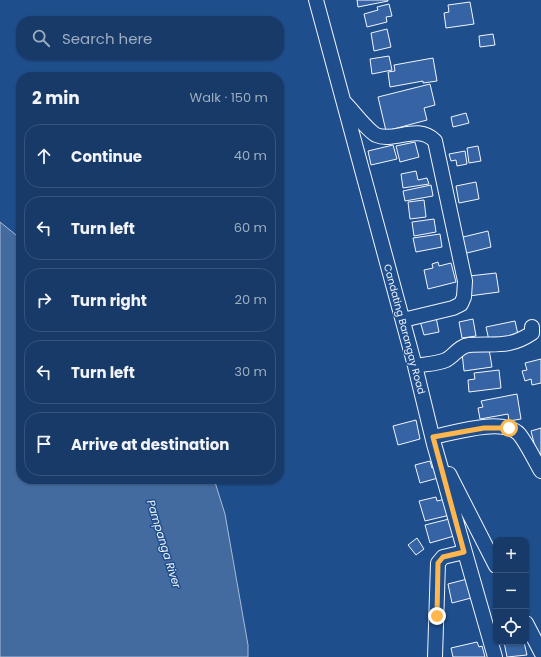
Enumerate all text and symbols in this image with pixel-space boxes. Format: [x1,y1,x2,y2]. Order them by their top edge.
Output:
search box [16,16,284,60]
icon: search [30,27,52,49]
text: Search here [62,28,152,49]
text: 2 min [32,86,80,110]
text: Walk · 150 m [190,88,268,107]
icon: ahead [33,145,55,167]
text: Continue [71,146,142,167]
text: 40 m [234,146,267,165]
icon: left [33,217,55,239]
text: Turn left [71,218,135,239]
text: 60 m [234,218,267,237]
street label: Candating Barangay Road [380,263,429,396]
icon: right [33,289,55,311]
text: Turn right [71,290,147,311]
text: 20 m [234,290,267,309]
icon: left [33,361,55,383]
text: Turn left [71,362,135,383]
text: 30 m [234,362,267,381]
route start [500,419,518,437]
icon: arrive [33,433,55,455]
text: Arrive at destination [71,434,229,455]
water label: Pampanga River [143,498,185,591]
map controls [493,537,529,645]
button: + [493,537,529,573]
button: − [493,573,529,609]
route end [428,607,446,625]
button: locate [493,609,529,645]

